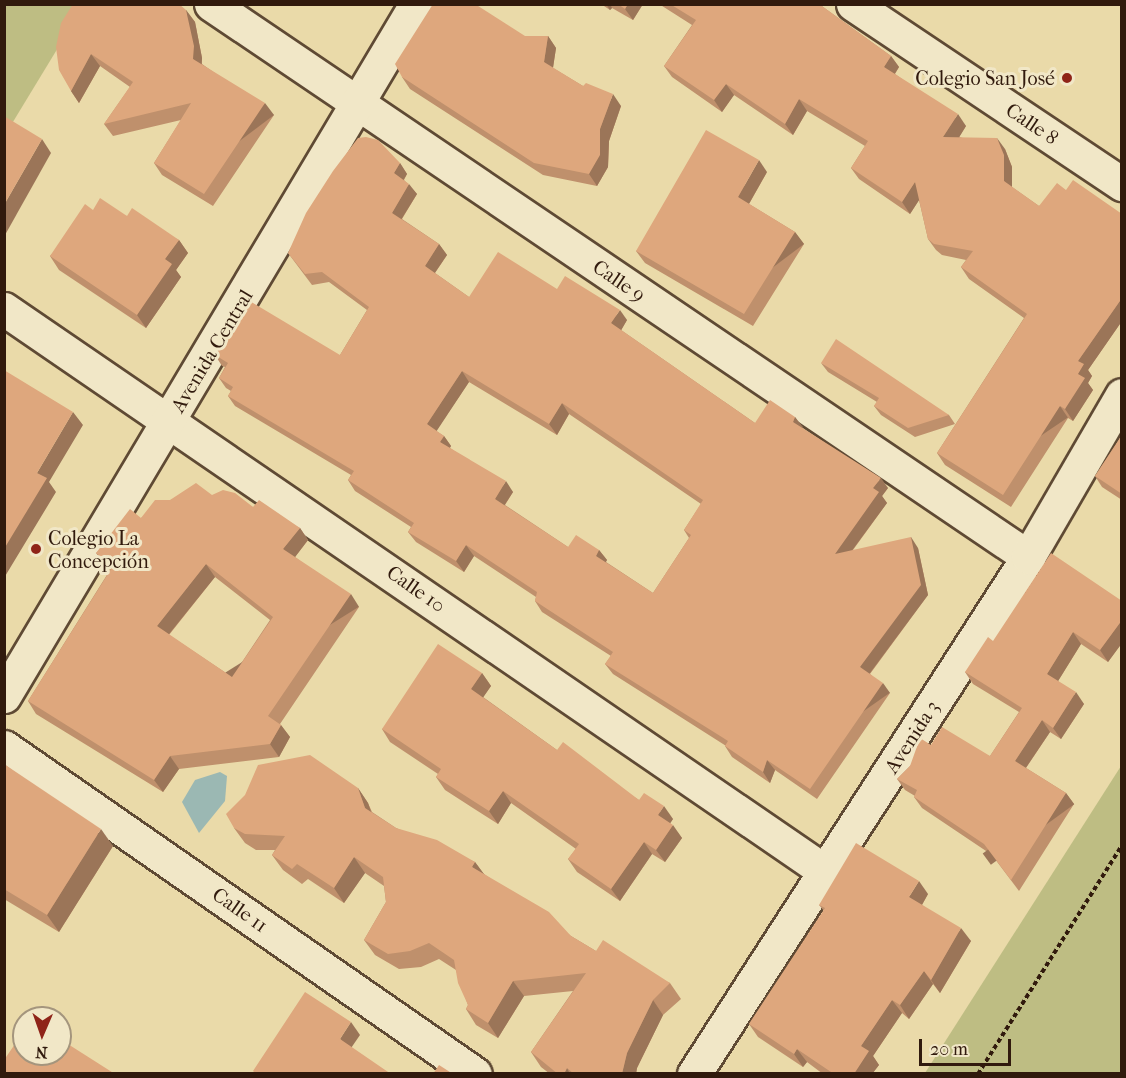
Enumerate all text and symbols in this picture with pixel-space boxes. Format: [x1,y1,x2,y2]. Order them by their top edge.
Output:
place label: Colegio San José [915,66,1055,90]
marker: Colegio San José [1060,71,1074,85]
street label: Calle 8 [1001,98,1063,150]
street label: Calle 9 [588,255,650,307]
street label: Avenida Central [166,285,258,417]
place label: Colegio La Concepción [48,526,149,573]
marker: Colegio La Concepción [29,542,43,556]
street label: Calle 10 [382,560,450,618]
street label: Avenida 3 [880,696,944,778]
street label: Calle 11 [208,882,272,938]
north arrow [12,1006,72,1066]
scale bar [922,1027,1014,1065]
text: 20 m [930,1039,968,1060]
text: N [35,1043,48,1062]

